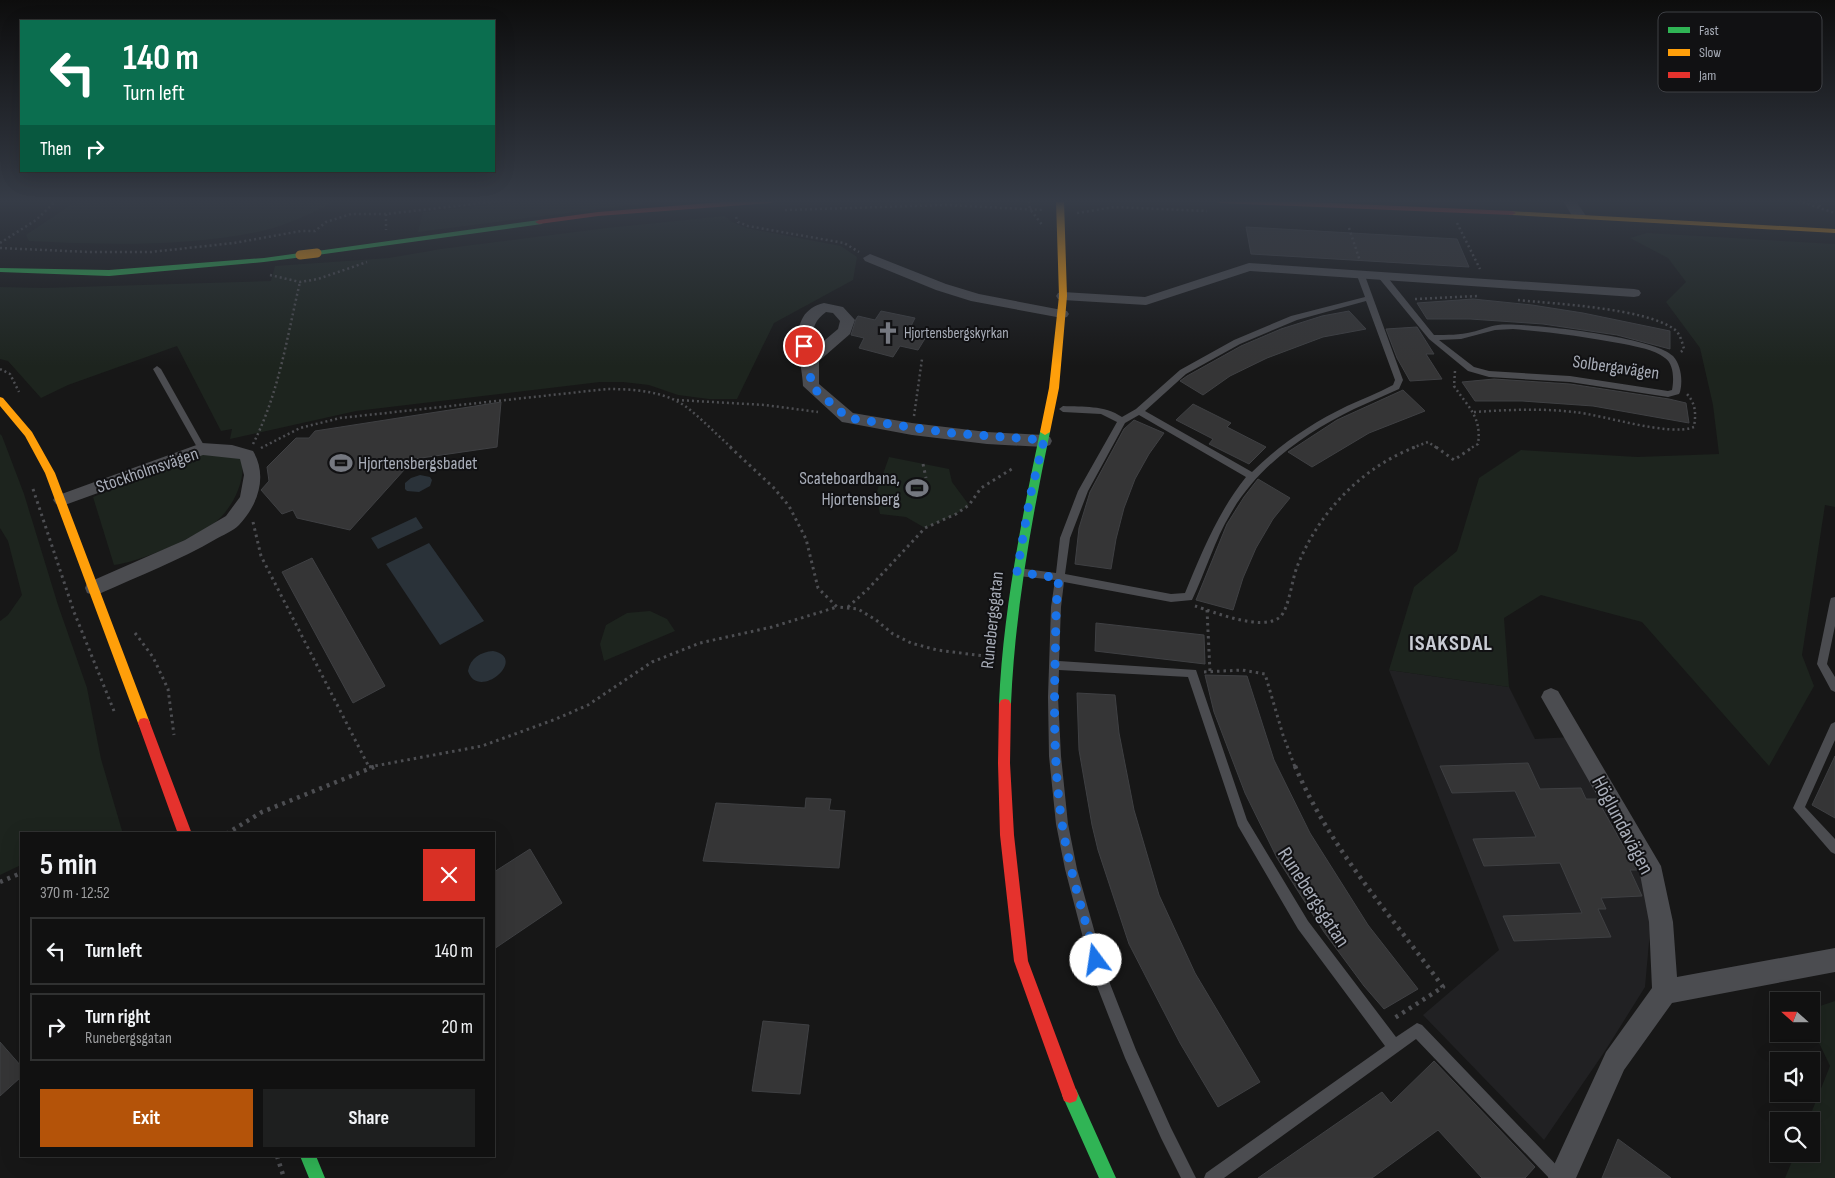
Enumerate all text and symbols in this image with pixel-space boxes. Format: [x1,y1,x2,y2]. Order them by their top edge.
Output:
legend [1658,12,1822,92]
text: Fast [1699,22,1719,39]
text: 140 m [123,37,199,80]
icon: left [40,40,105,105]
text: Slow [1699,44,1721,61]
text: Jam [1698,67,1716,84]
text: Turn left [123,80,185,107]
icon: right [81,135,109,163]
text: Then [40,138,71,161]
church icon: Hjortensbergskyrkan [875,320,901,346]
place label: Hjortensbergskyrkan [904,324,1009,343]
pin [783,325,825,367]
icon: arrive [790,332,818,360]
street label: Solbergavägen [1571,351,1661,384]
street label: Stockholmsvägen [93,443,201,498]
sports icon: Hjortensbergsbadet [328,450,354,476]
place label: Hjortensbergsbadet [358,453,478,474]
place label: Scateboardbana, Hjortensberg [799,468,900,510]
sports icon: Scateboardbana, Hjortensberg [904,475,930,501]
street label: Runebergsgatan [977,570,1008,670]
district label: ISAKSDAL [1409,630,1493,657]
street label: Höglundavägen [1586,772,1659,879]
street label: Runebergsgatan [1272,843,1355,952]
text: 5 min [40,847,97,883]
button: close [423,849,475,901]
text: 370 m · 12:52 [40,884,110,903]
position arrow [1069,933,1121,985]
icon: left [42,937,70,965]
text: Turn left [85,940,142,963]
text: 140 m [435,940,473,963]
north arrow [1770,992,1820,1042]
map controls [1770,992,1820,1162]
text: Turn right [85,1006,150,1029]
icon: right [42,1013,70,1041]
text: 20 m [441,1016,473,1039]
text: Runebergsgatan [85,1029,172,1048]
button: sound [1770,1052,1820,1102]
button: Exit [40,1089,253,1147]
button: Share [263,1089,475,1147]
button: search [1770,1112,1820,1162]

